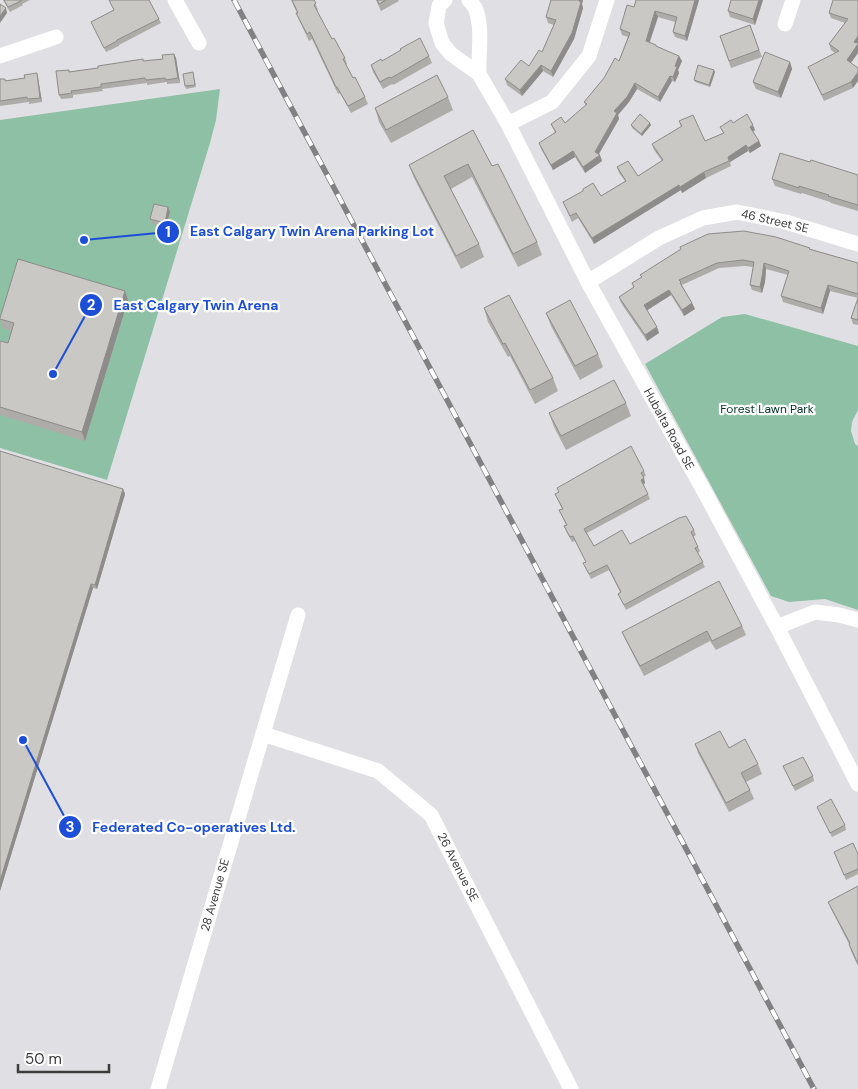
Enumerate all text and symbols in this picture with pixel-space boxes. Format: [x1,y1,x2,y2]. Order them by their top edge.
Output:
street label: 46 Street SE [740,205,811,237]
callout: East Calgary Twin Arena Parking Lot [155,217,444,246]
text: 1 [165,222,171,242]
text: East Calgary Twin Arena Parking Lot [190,222,434,240]
callout: East Calgary Twin Arena [79,291,288,320]
text: 2 [87,295,96,315]
text: East Calgary Twin Arena [114,296,278,314]
street label: Hubalta Road SE [640,385,698,473]
park label: Forest Lawn Park [720,401,814,417]
callout: Federated Co-operatives Ltd. [58,813,306,842]
text: 3 [65,817,75,837]
text: Federated Co-operatives Ltd. [92,818,296,836]
street label: 26 Avenue SE [434,830,482,904]
street label: 28 Avenue SE [197,857,233,933]
scale bar [18,1042,109,1074]
text: 50 m [25,1049,62,1069]

